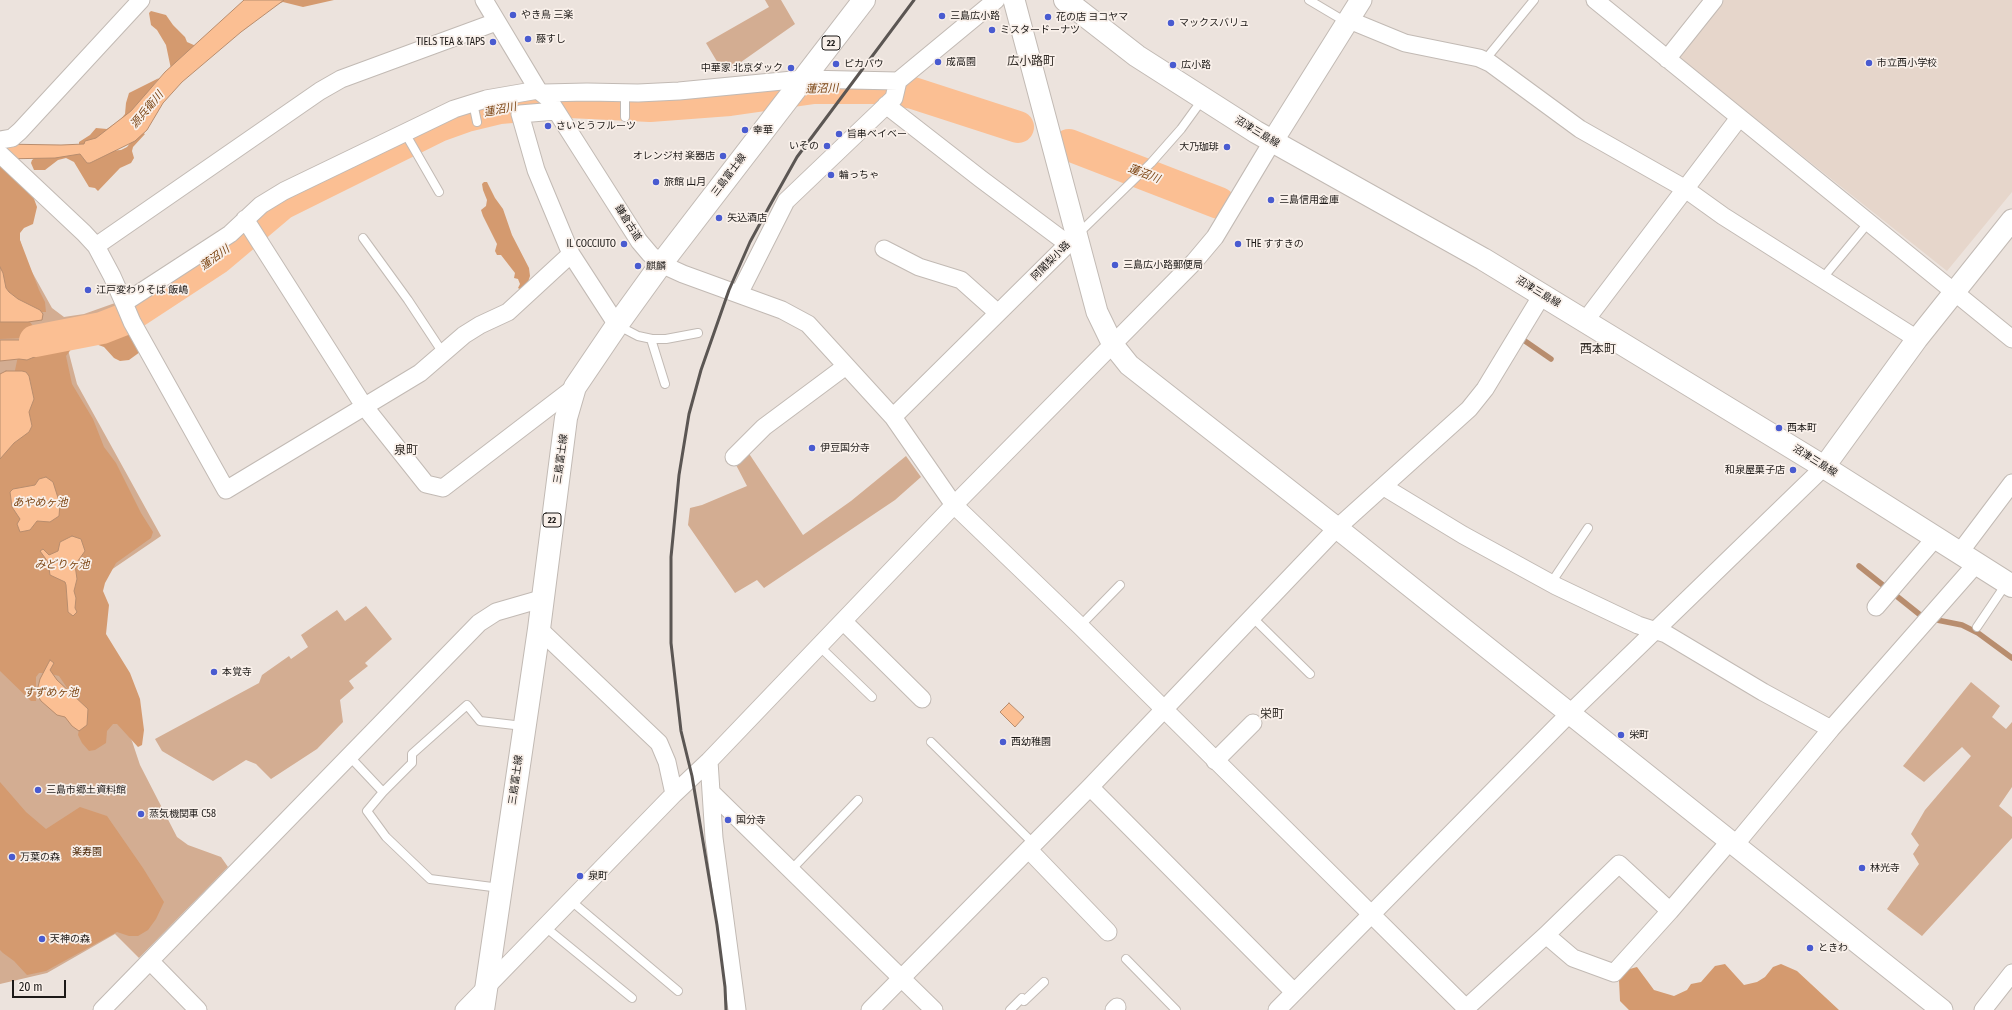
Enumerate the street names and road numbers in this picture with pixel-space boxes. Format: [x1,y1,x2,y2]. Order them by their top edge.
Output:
road number: 22 [822,36,840,50]
street label: 沼津三島線 [1232,114,1282,150]
street label: 三島富士線 [709,151,749,199]
street label: 鎌倉古道 [612,203,644,243]
street label: 阿闍梨小路 [1029,239,1073,283]
street label: 沼津三島線 [1513,274,1563,310]
street label: 三島富士線 [552,433,570,485]
street label: 沼津三島線 [1791,443,1839,479]
road number: 22 [543,513,561,527]
street label: 三島富士線 [507,754,525,806]

